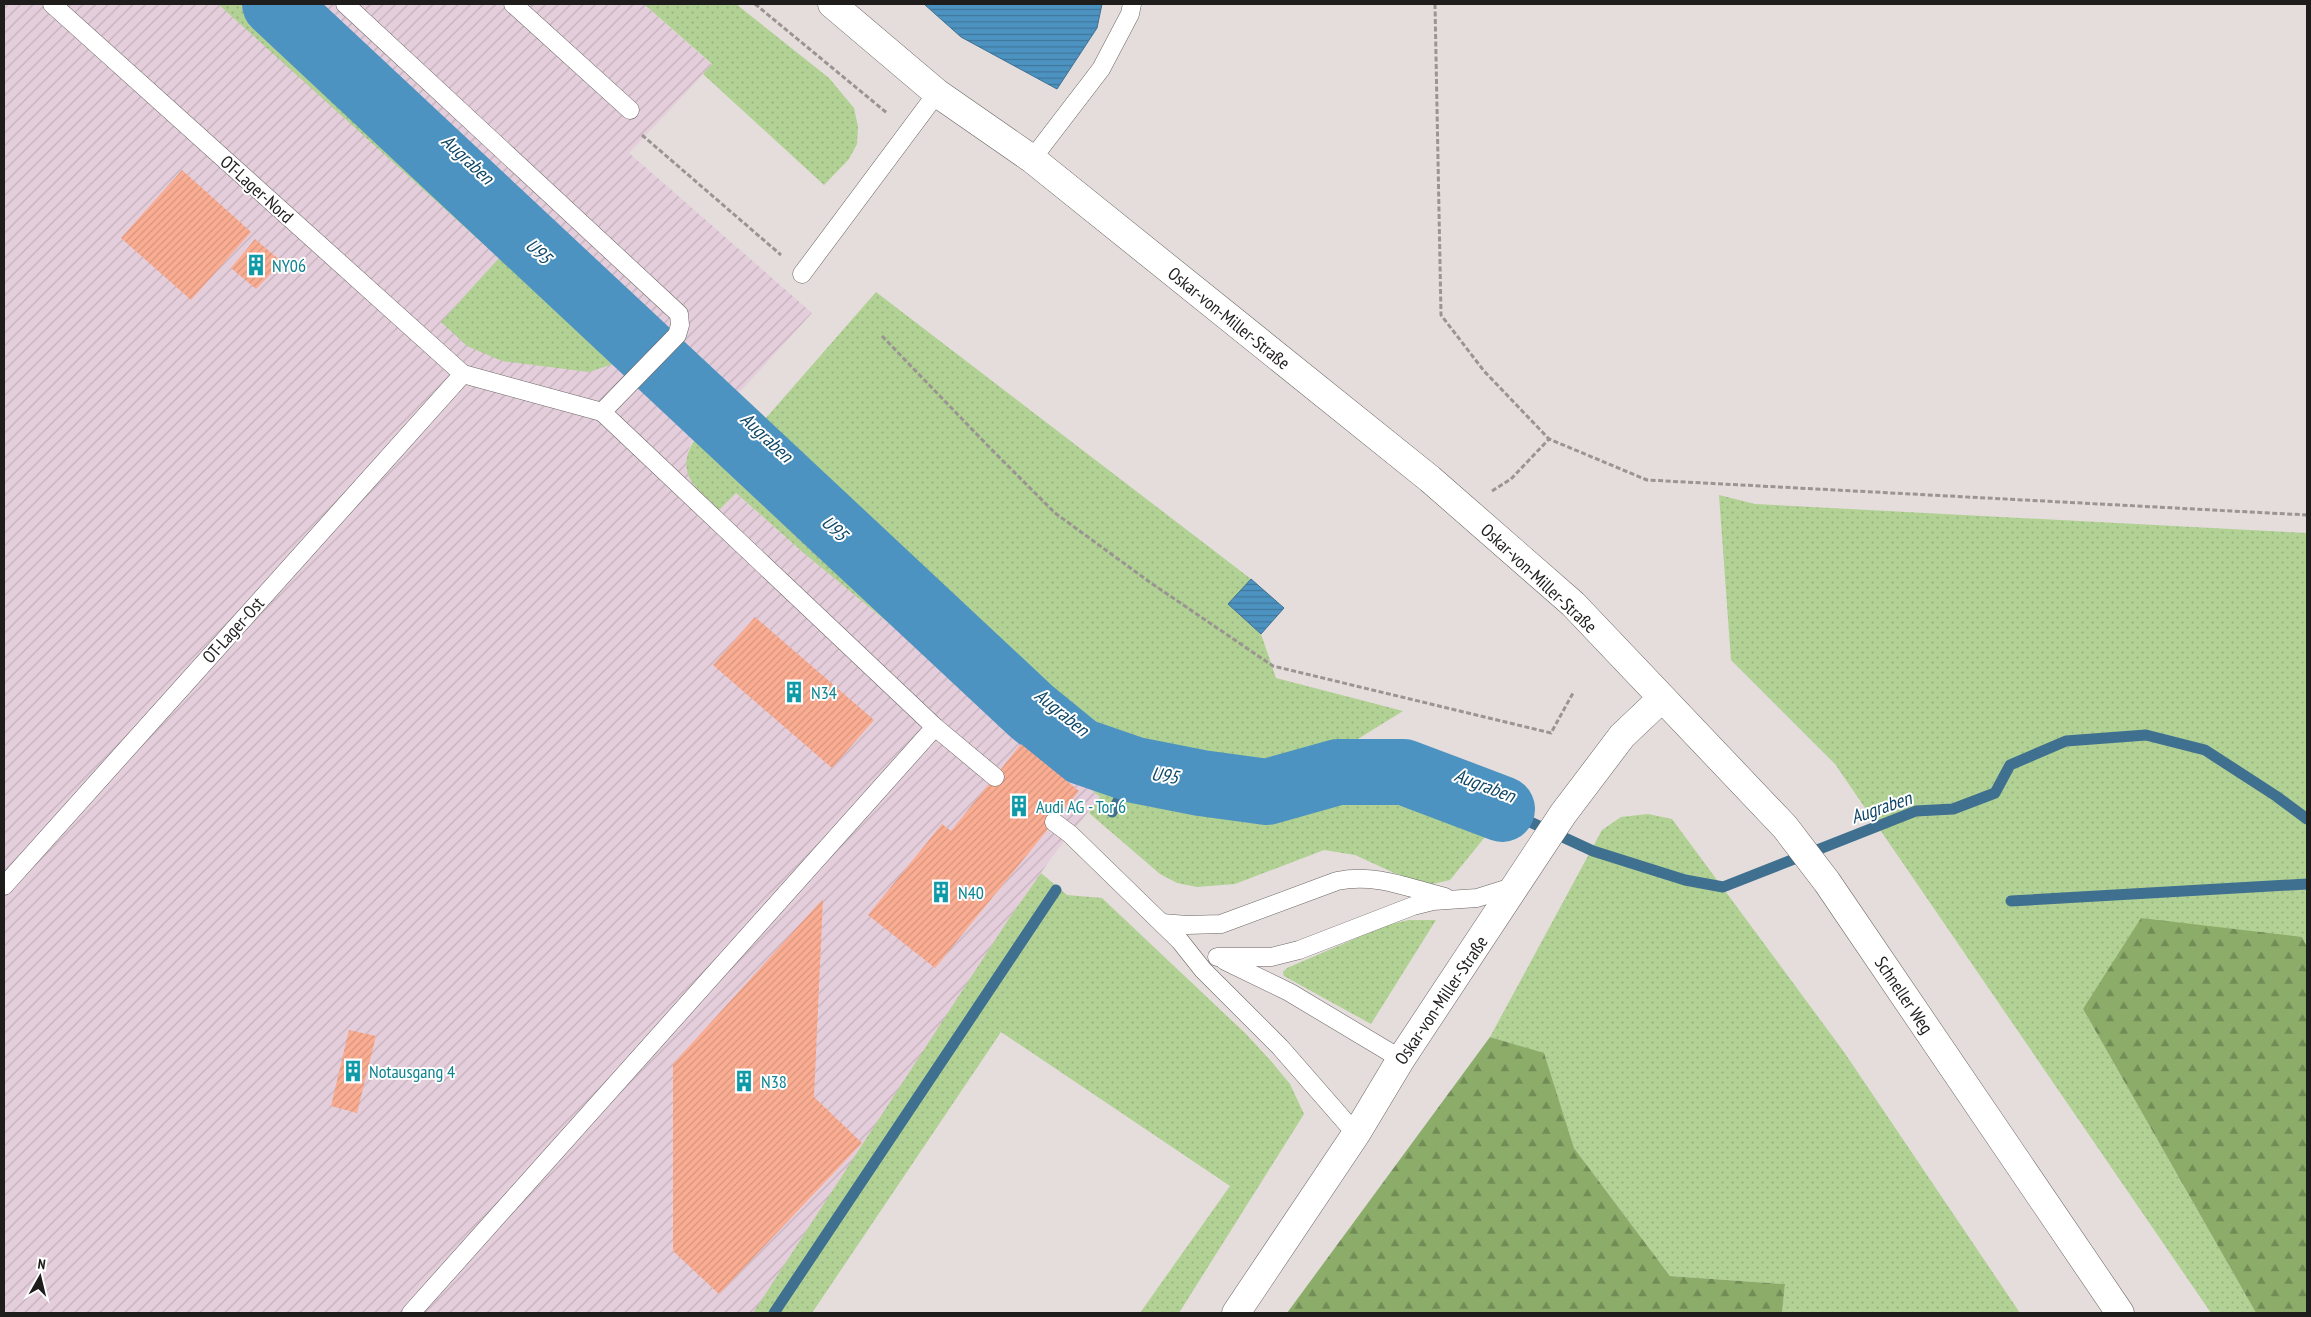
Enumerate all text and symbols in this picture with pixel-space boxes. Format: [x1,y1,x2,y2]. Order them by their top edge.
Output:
water label: Augraben [437,129,500,190]
street label: OT-Lager-Nord [216,150,298,228]
water label: U95 [521,233,559,271]
building icon: NY06 [243,252,269,278]
place label: NY06 [272,254,306,277]
street label: Oskar-von-Miller-Straße [1163,262,1295,374]
water label: Augraben [736,407,799,468]
water label: U95 [817,510,855,548]
street label: Oskar-von-Miller-Straße [1476,518,1602,638]
street label: OT-Lager-Ost [197,592,269,668]
building icon: N34 [781,679,807,705]
place label: N34 [811,681,837,704]
water label: Augraben [1030,683,1095,742]
water label: U95 [1150,761,1183,789]
water label: Augraben [1451,763,1520,808]
water label: Augraben [1847,785,1916,829]
building icon: Audi AG - Tor 6 [1006,793,1032,819]
place label: Audi AG - Tor 6 [1036,795,1126,818]
building icon: N40 [928,879,954,905]
place label: N40 [958,881,984,904]
street label: Oskar-von-Miller-Straße [1389,931,1493,1069]
street label: Schneller Weg [1870,952,1938,1038]
building icon: Notausgang 4 [340,1058,366,1084]
place label: Notausgang 4 [369,1060,455,1083]
building icon: N38 [731,1068,757,1094]
place label: N38 [761,1070,787,1093]
north arrow [15,1252,65,1302]
text: N [37,1255,47,1274]

